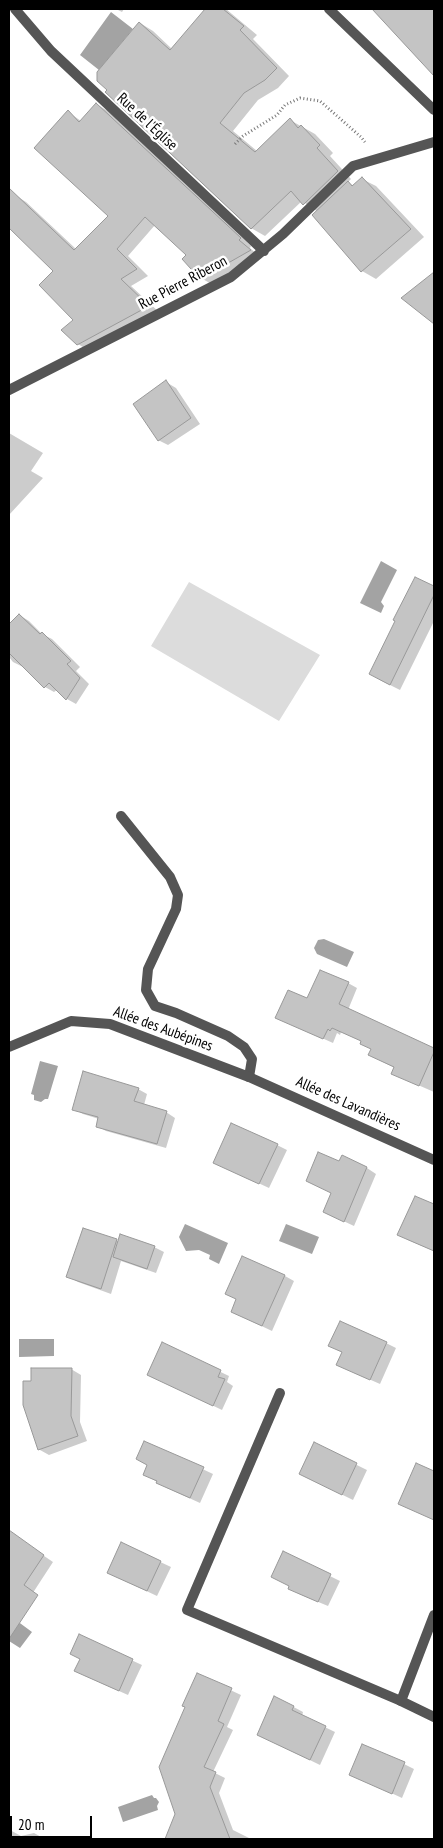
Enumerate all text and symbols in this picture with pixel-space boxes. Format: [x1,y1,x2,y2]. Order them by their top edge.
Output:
street label: Rue de l'Église [113,89,181,155]
street label: Rue Pierre Riberon [136,252,230,314]
street label: Allée des Aubépines [111,1003,215,1055]
street label: Allée des Lavandières [293,1073,403,1135]
scale bar [12,1806,95,1838]
text: 20 m [18,1815,44,1834]

